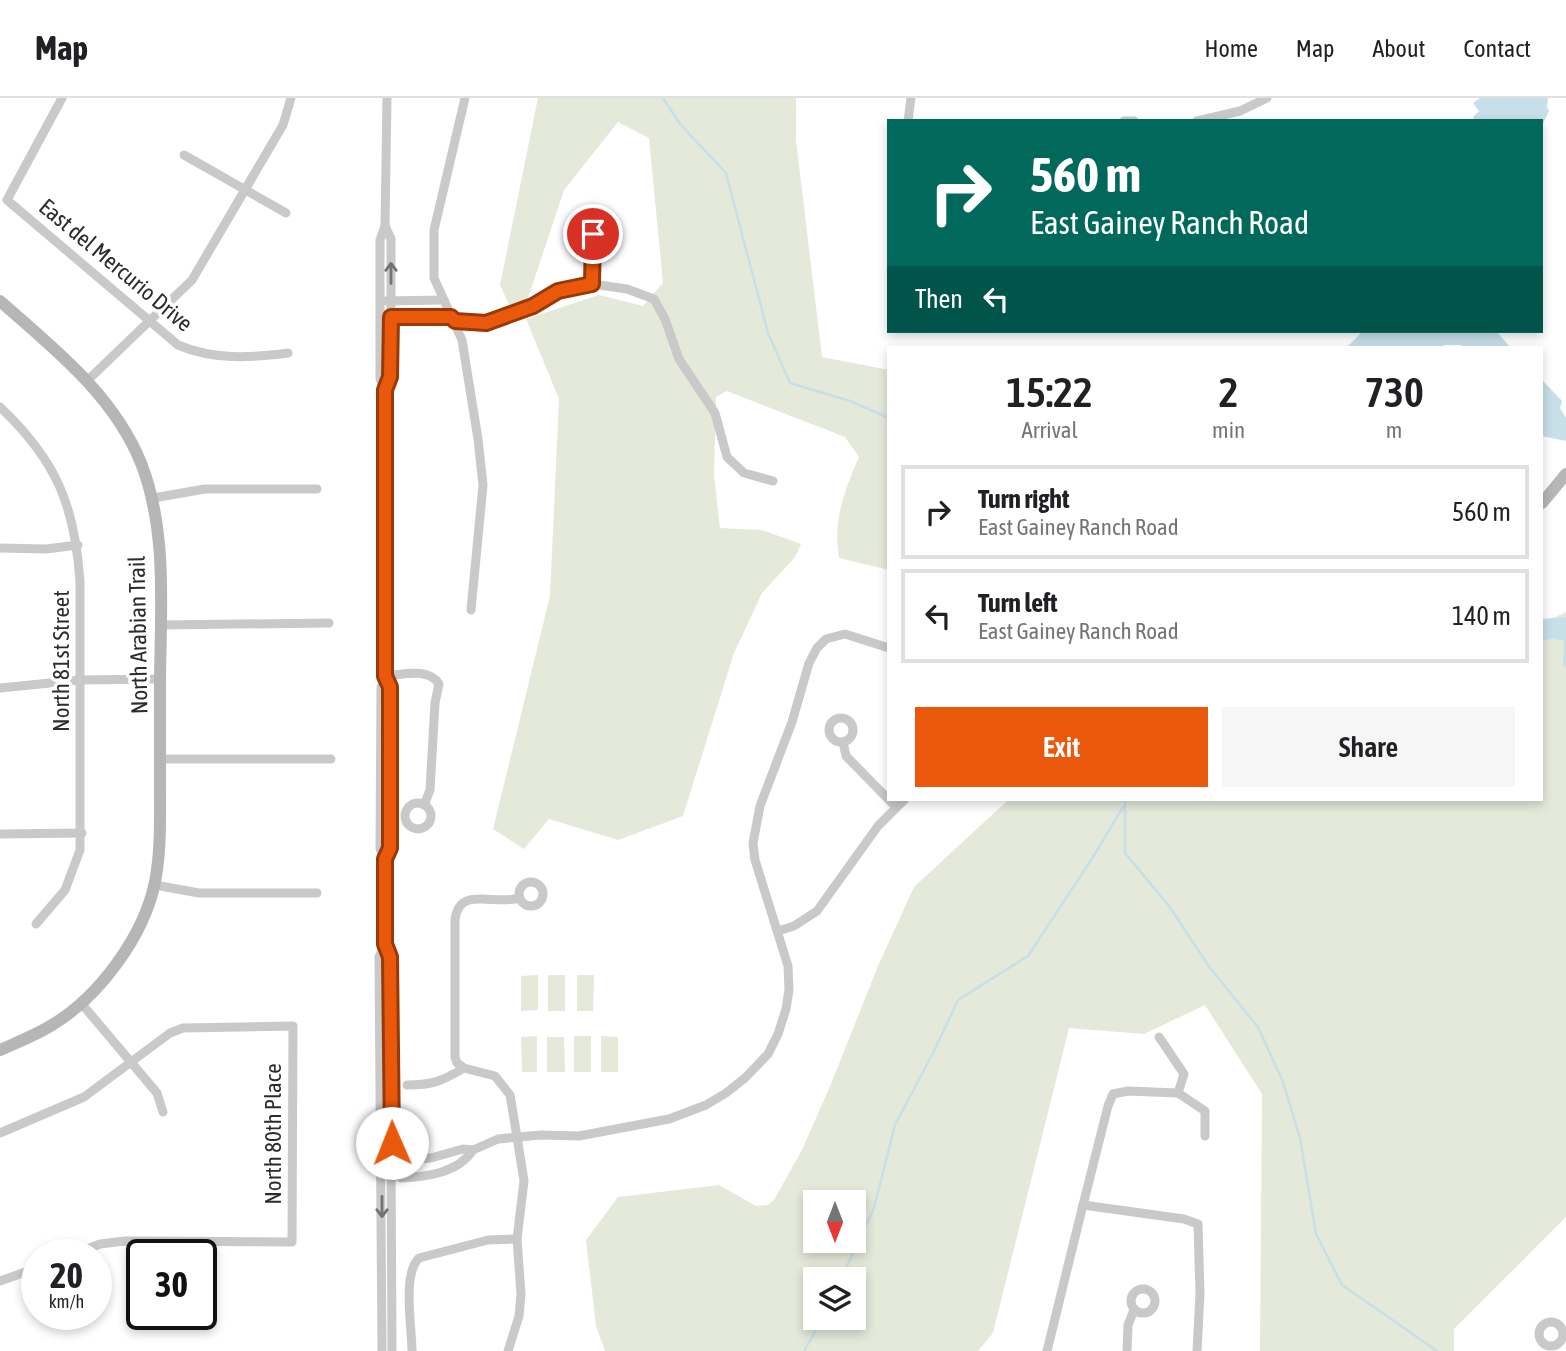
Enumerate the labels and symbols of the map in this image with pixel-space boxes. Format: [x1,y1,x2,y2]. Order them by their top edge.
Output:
street label: East del Mercurio Drive [34,193,198,337]
pin [563,204,623,264]
one-way arrow [384,262,398,285]
street label: North Arabian Trail [124,556,152,714]
street label: North 81st Street [48,590,74,732]
street label: North 80th Place [260,1063,286,1205]
position arrow [355,1106,429,1180]
north arrow [803,1190,866,1253]
one-way arrow [375,1196,389,1219]
speed limit sign: 30 [126,1239,217,1330]

